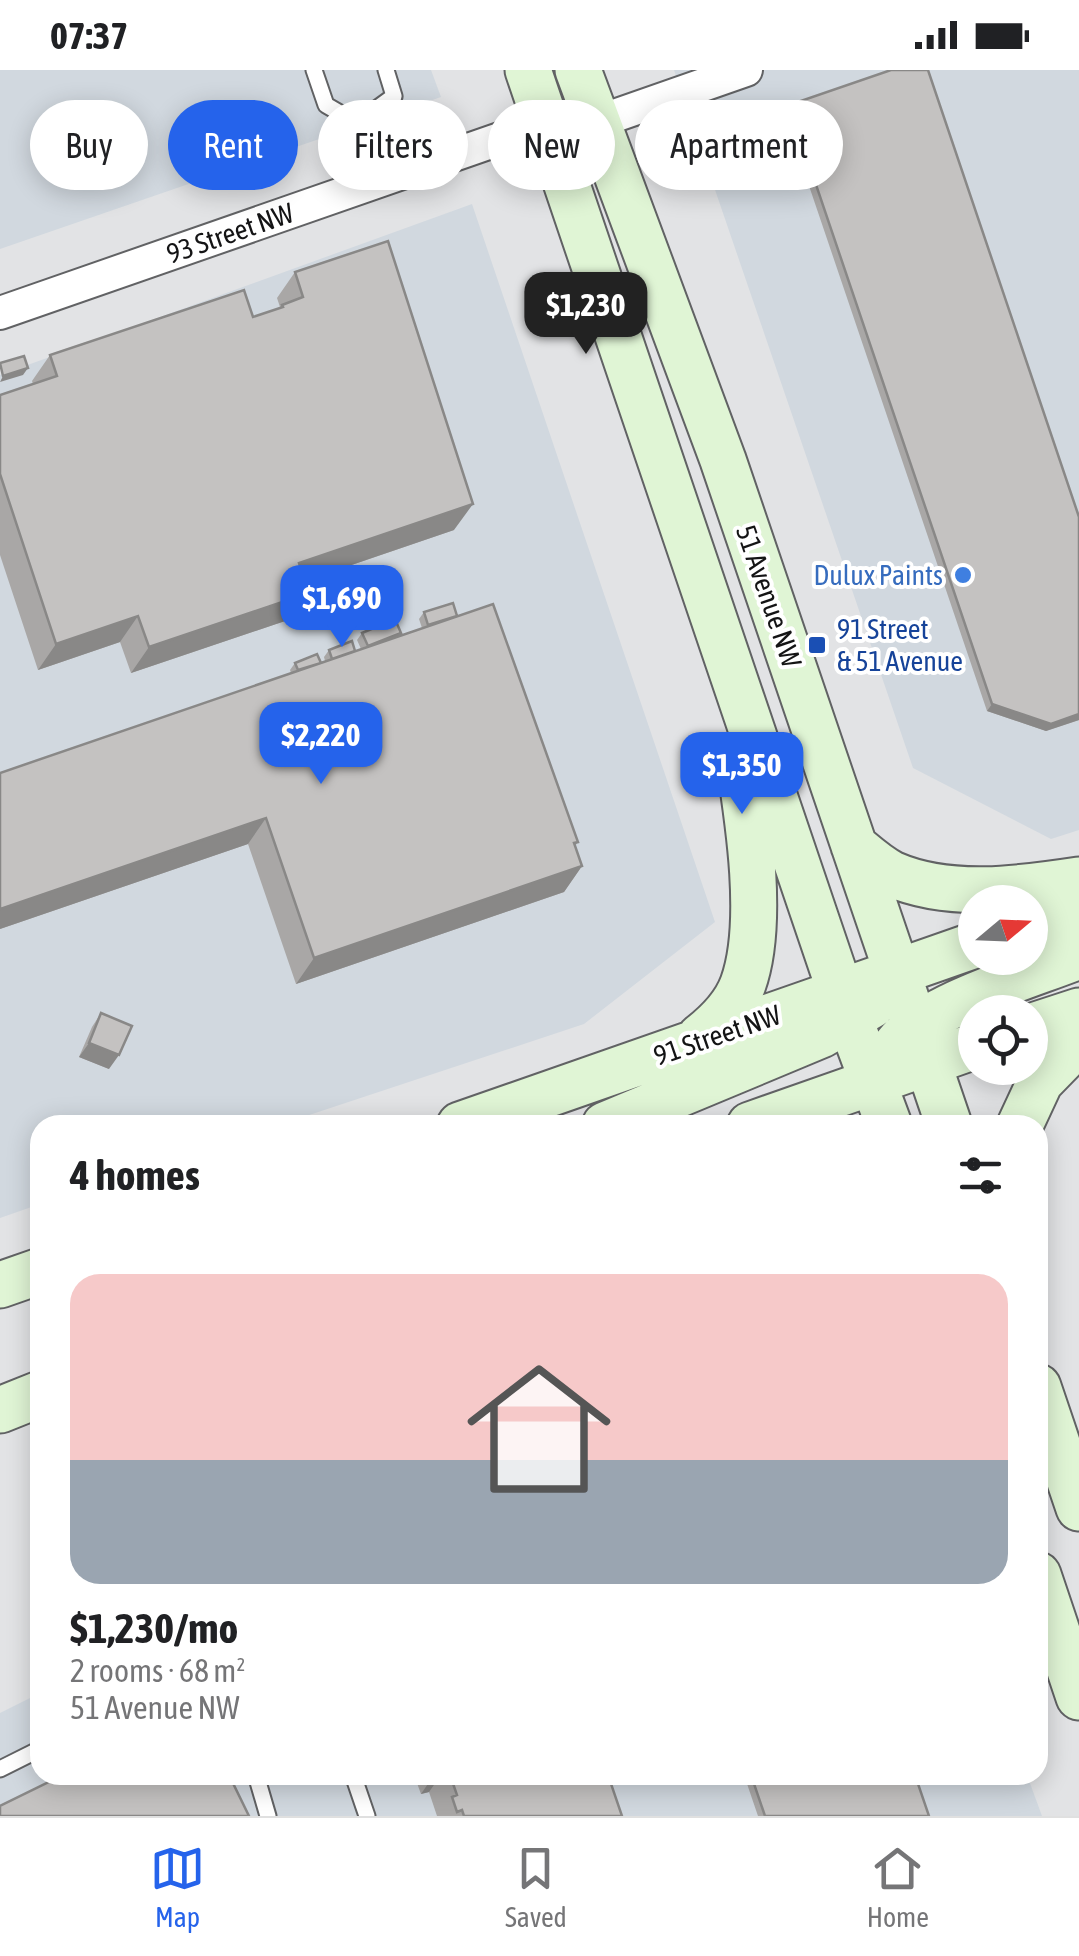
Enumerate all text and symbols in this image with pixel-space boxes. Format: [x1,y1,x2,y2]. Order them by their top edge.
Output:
text: 07:37 [50,14,128,57]
chip: Buy [30,100,148,190]
chip: Rent [168,100,298,190]
chip: Filters [318,100,468,190]
chip: New [488,100,615,190]
chip: Apartment [635,100,843,190]
street label: 93 Street NW [162,196,298,270]
pin: $1,230 [505,272,667,357]
text: $1,230 [546,286,626,323]
street label: 51 Avenue NW [730,521,808,672]
place label: Dulux Paints [814,559,943,591]
marker: Dulux Paints [952,564,974,586]
pin: $1,690 [261,565,423,650]
text: $1,690 [302,579,382,616]
place label: 91 Street & 51 Avenue [837,613,963,677]
marker: 91 Street & 51 Avenue [806,634,828,656]
pin: $2,220 [240,702,402,787]
text: $2,220 [281,716,361,753]
pin: $1,350 [661,732,823,817]
text: $1,350 [702,746,782,783]
north arrow [958,885,1048,975]
map controls [958,885,1048,1085]
button: locate [958,995,1048,1085]
street label: 91 Street NW [649,998,785,1072]
icon: filters [953,1148,1008,1203]
text: 4 homes [70,1151,200,1199]
icon: home [449,1339,629,1519]
text: $1,230/mo [70,1604,238,1652]
text: 2 rooms · 68 m² [70,1652,245,1689]
text: 51 Avenue NW [70,1689,240,1726]
tab: Map [150,1841,205,1933]
tab: Saved [505,1841,567,1933]
tab: Home [867,1841,929,1933]

